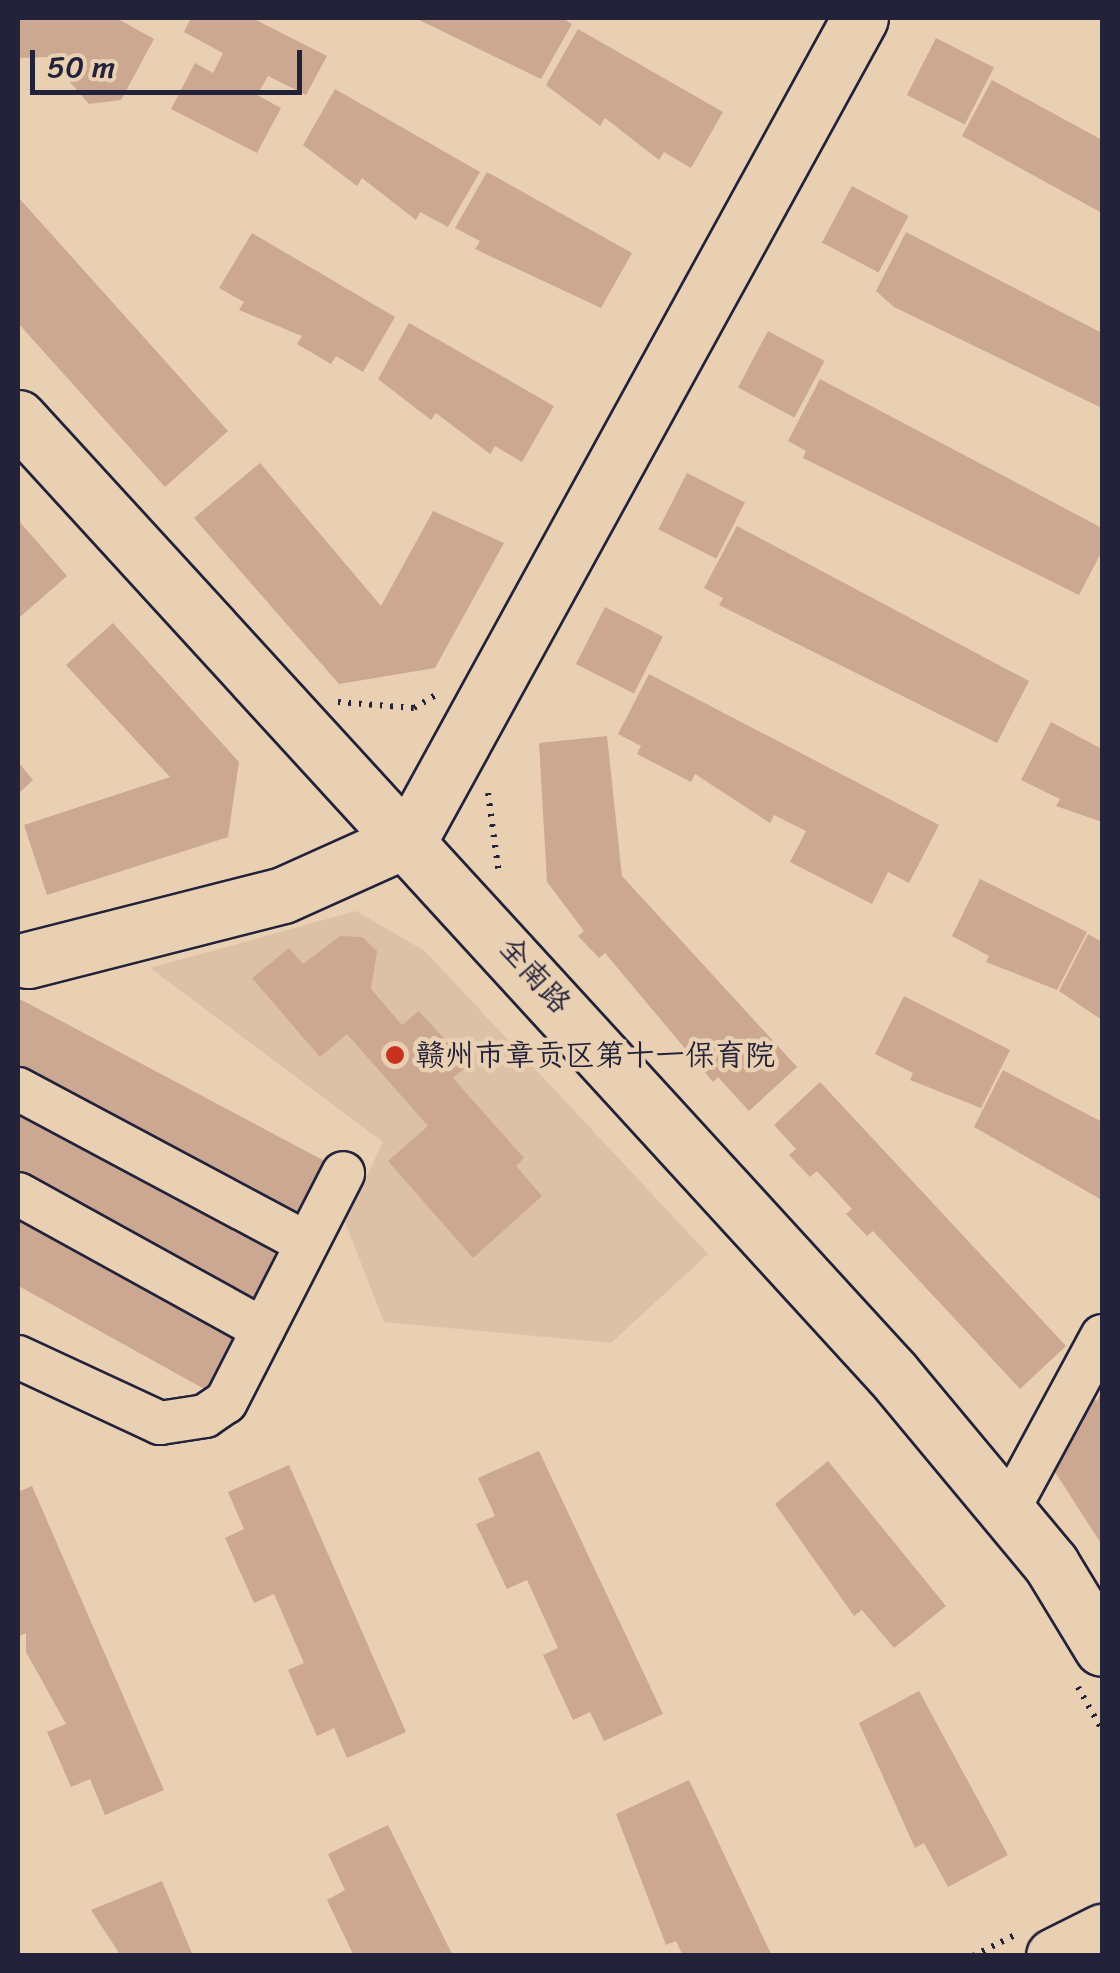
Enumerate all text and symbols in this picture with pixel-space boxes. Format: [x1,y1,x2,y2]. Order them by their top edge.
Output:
scale bar [35,30,308,92]
text: 50 m [47,40,115,94]
street label: 全南路 [492,930,578,1020]
place label: 赣州市章贡区第十一保育院 [415,1037,775,1073]
marker: 赣州市章贡区第十一保育院 [384,1044,406,1066]

